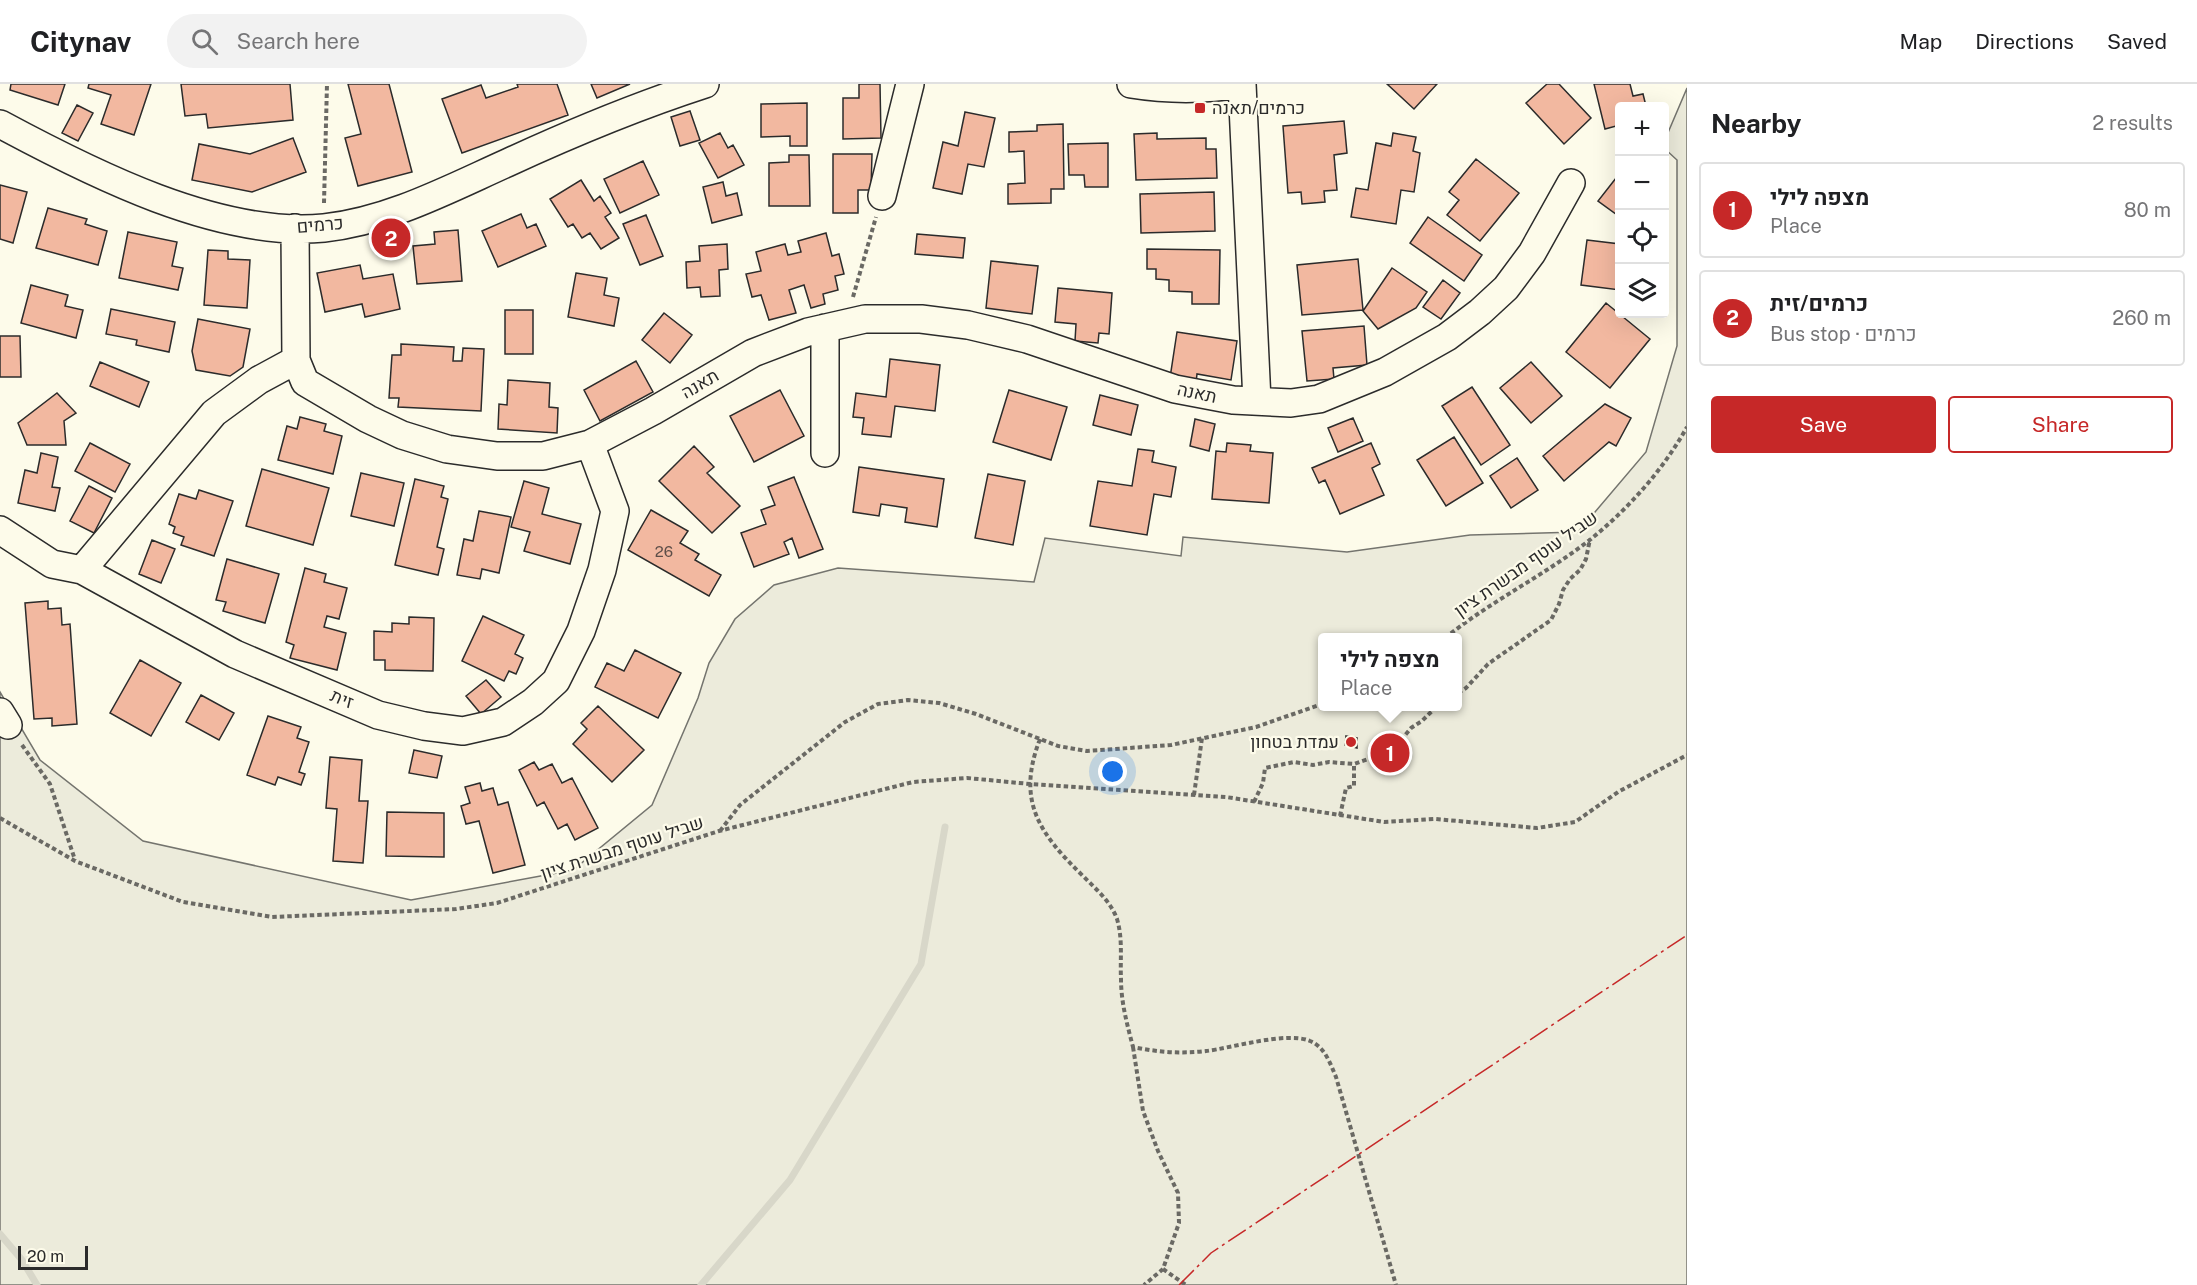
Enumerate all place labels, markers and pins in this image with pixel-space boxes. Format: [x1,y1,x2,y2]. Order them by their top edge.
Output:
place label: כרמים/תאנה [1212,97,1305,118]
marker: כרמים/תאנה [1193,101,1207,115]
pin: 2 [372,216,410,260]
pin: 1 [1370,730,1410,776]
place label: עמדת בטחון [1250,731,1339,752]
marker: עמדת בטחון [1344,735,1358,749]

